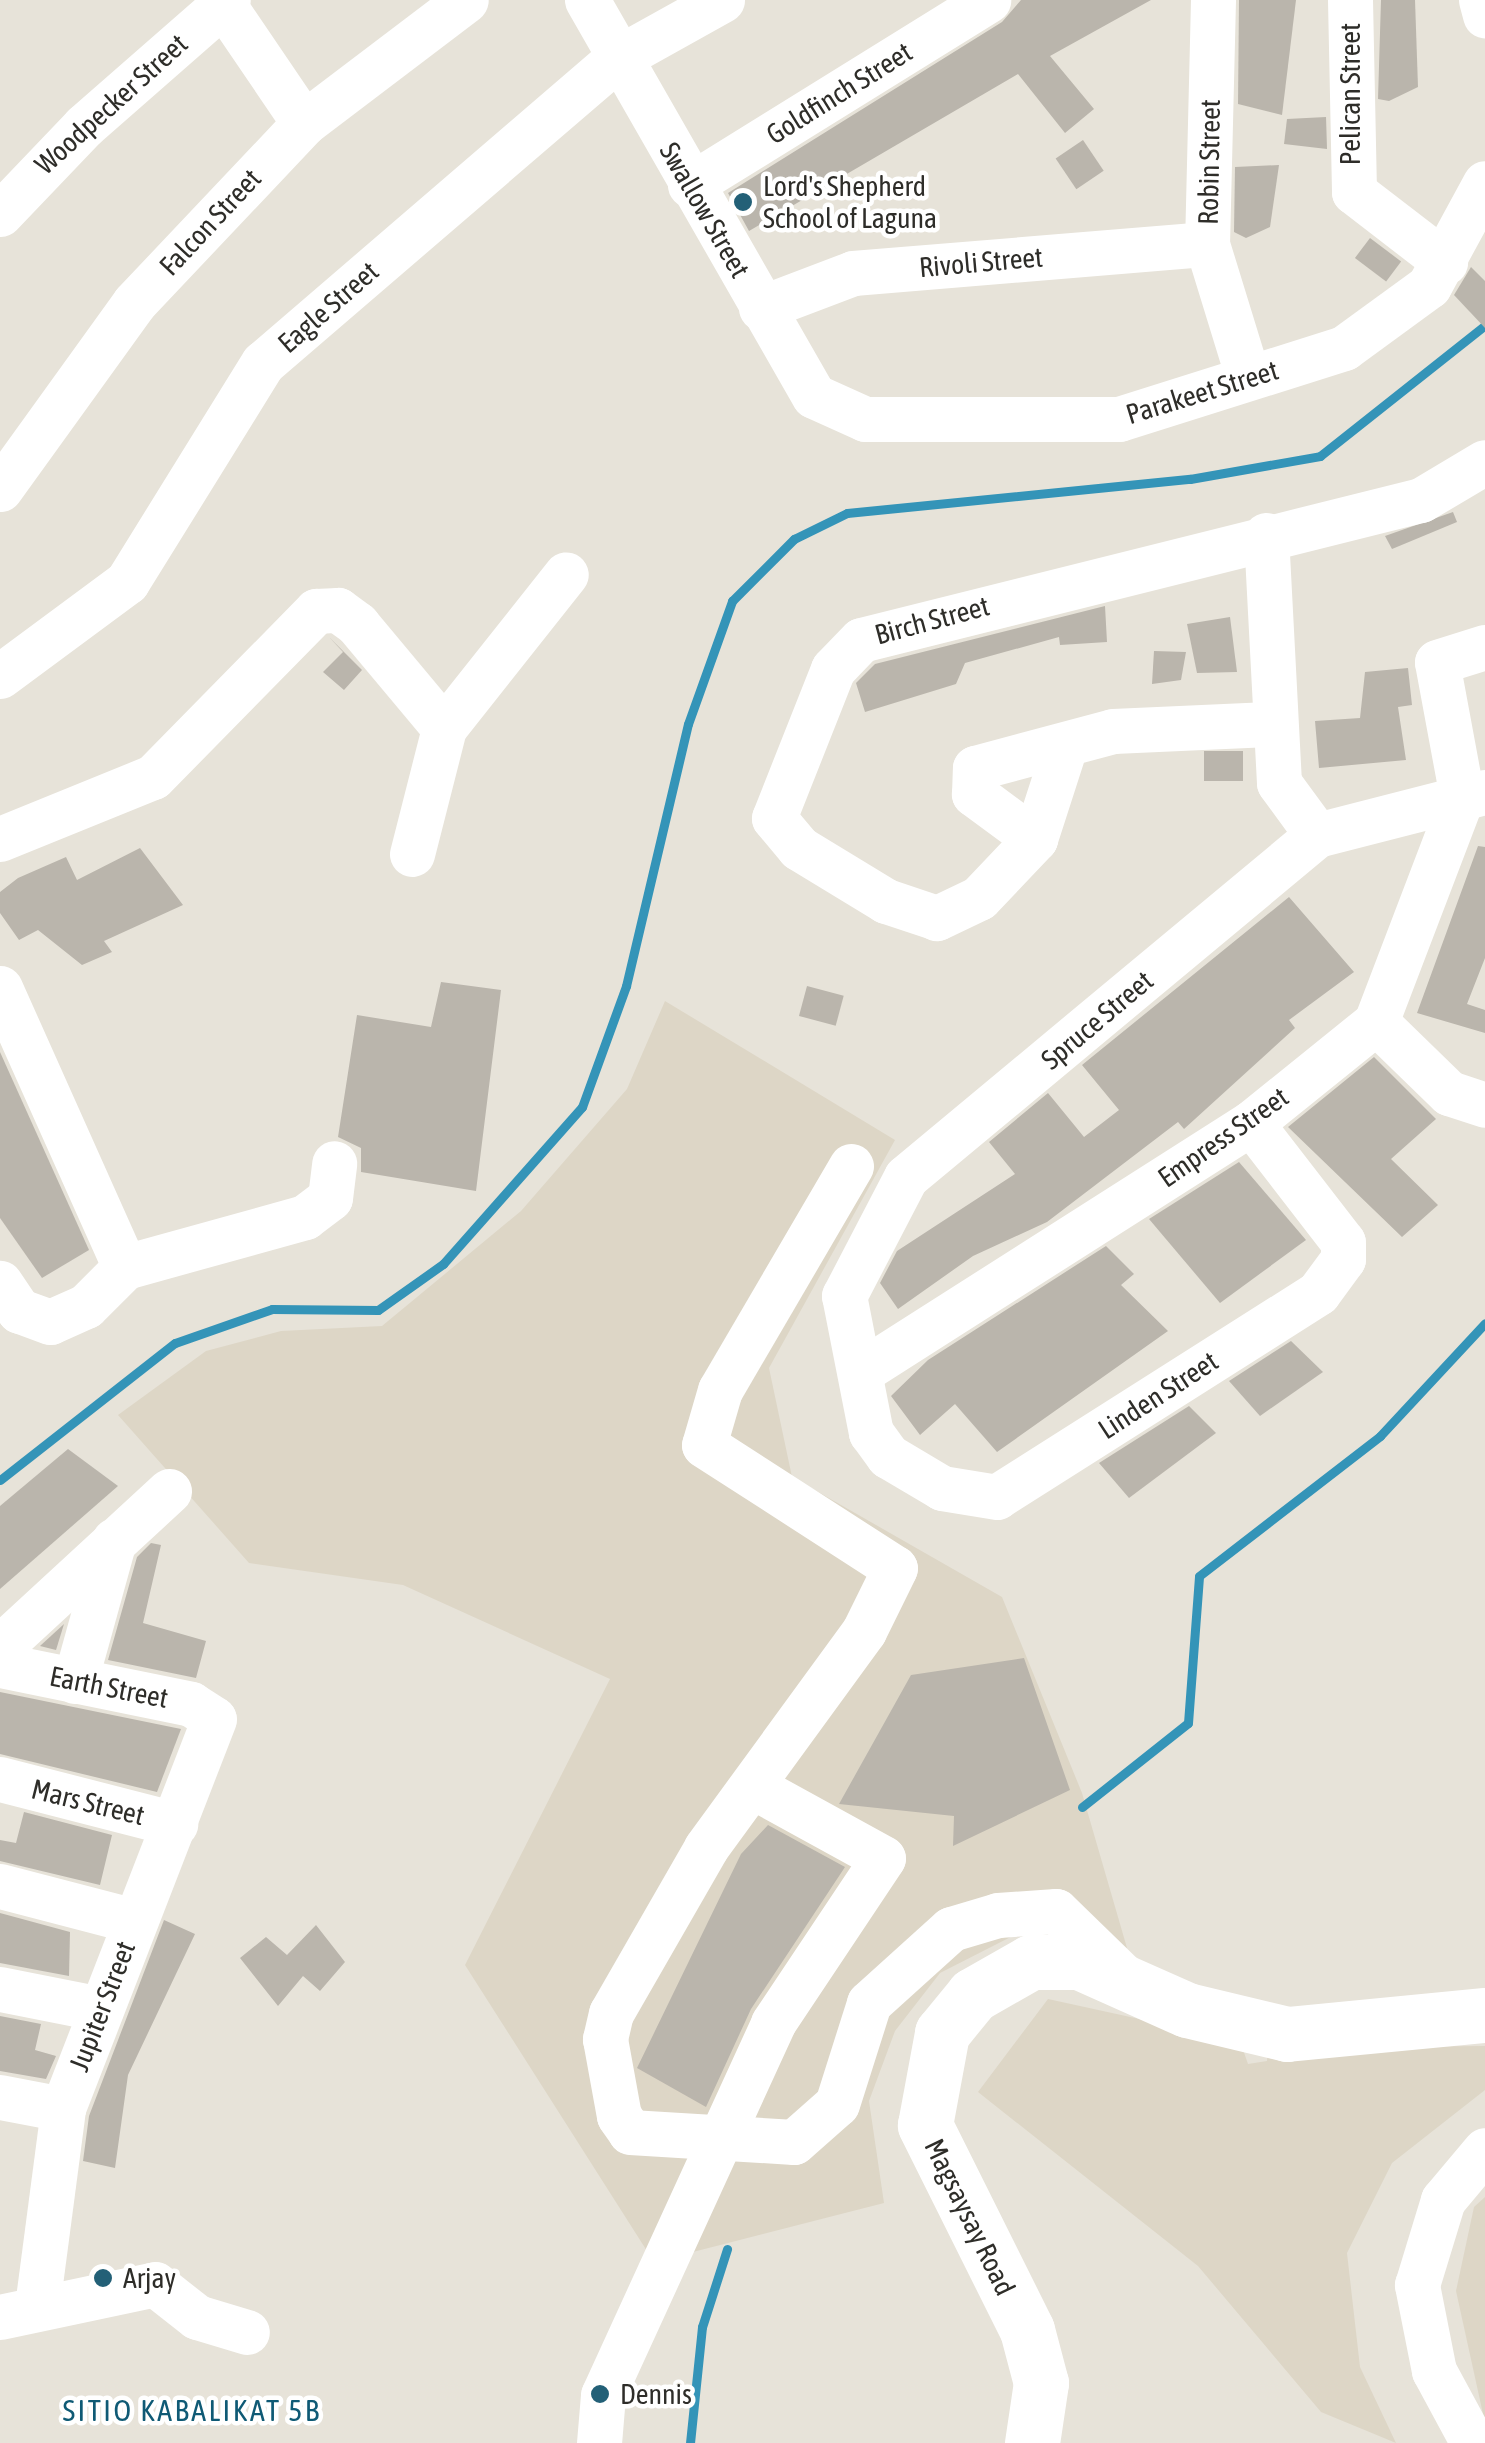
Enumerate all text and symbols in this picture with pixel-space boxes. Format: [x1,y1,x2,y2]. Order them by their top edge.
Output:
street label: Pelican Street [1333,23,1367,165]
street label: Woodpecker Street [28,27,194,181]
street label: Goldfinch Street [760,35,918,151]
street label: Robin Street [1191,99,1227,225]
street label: Swallow Street [653,136,757,284]
street label: Falcon Street [152,162,268,282]
place label: Lord's Shepherd School of Laguna [763,169,937,235]
marker: Lord's Shepherd School of Laguna [732,191,754,213]
street label: Rivoli Street [918,240,1044,284]
street label: Eagle Street [271,254,385,360]
street label: Parakeet Street [1122,353,1282,431]
street label: Birch Street [871,589,993,651]
street label: Spruce Street [1034,964,1160,1076]
street label: Empress Street [1151,1080,1295,1194]
street label: Linden Street [1092,1344,1224,1446]
street label: Earth Street [47,1659,171,1715]
street label: Mars Street [28,1772,148,1832]
street label: Jupiter Street [62,1936,142,2076]
street label: Magsaysay Road [918,2133,1022,2301]
place label: Arjay [123,2261,176,2295]
marker: Arjay [92,2267,114,2289]
place label: Dennis [620,2377,692,2411]
marker: Dennis [589,2383,611,2405]
district label: SITIO KABALIKAT 5B [62,2392,322,2428]

